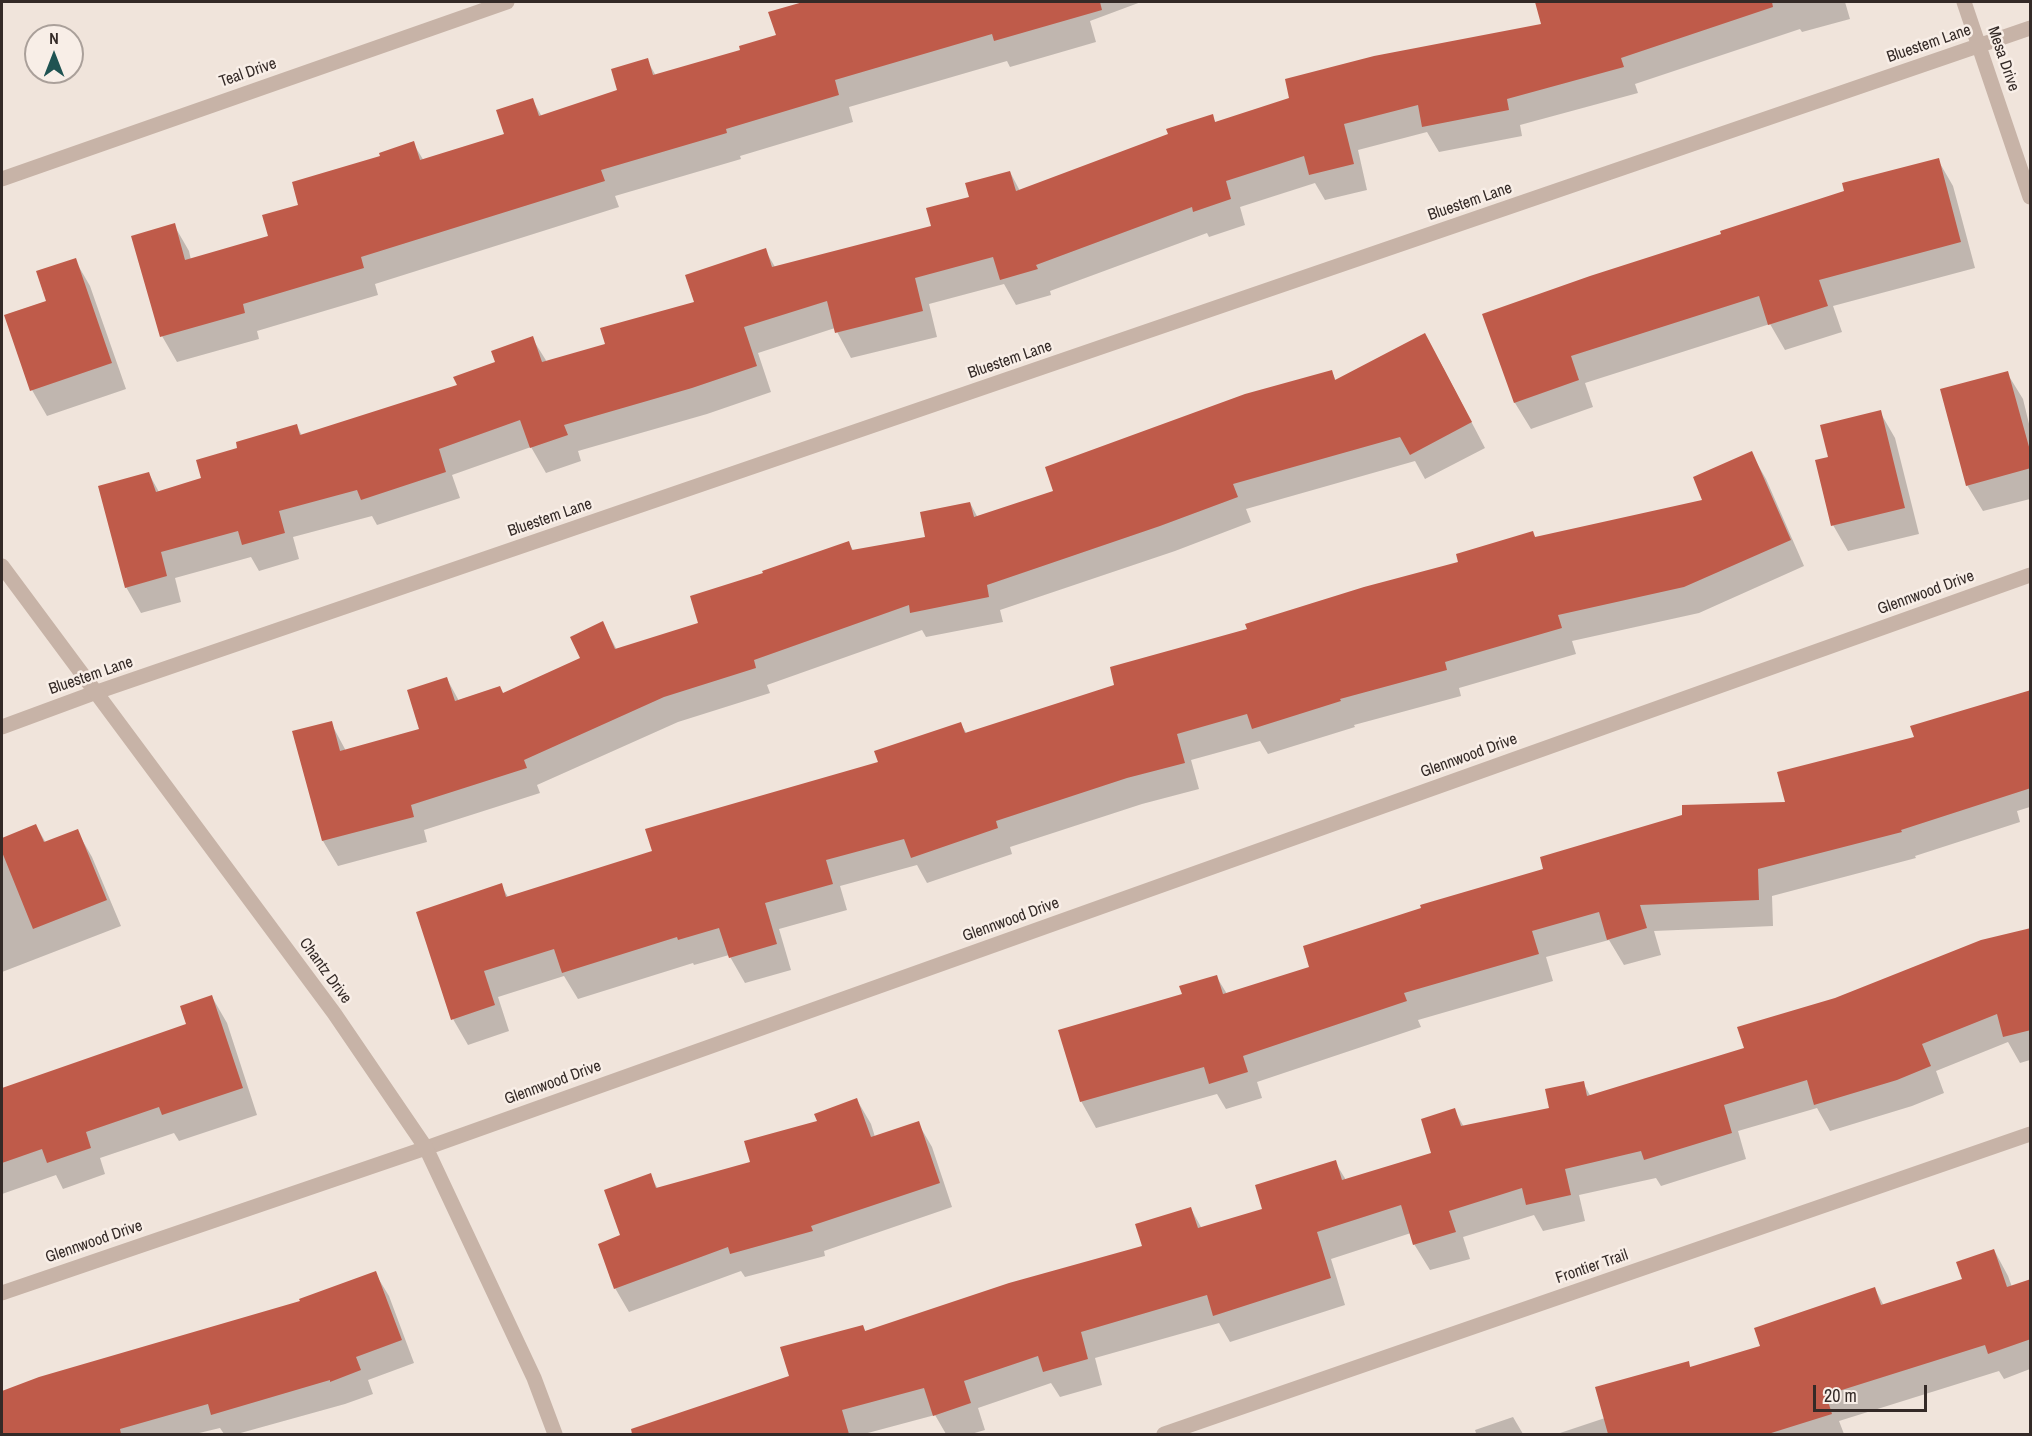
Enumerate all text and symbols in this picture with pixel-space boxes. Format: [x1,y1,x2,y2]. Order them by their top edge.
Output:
street label: Bluestem Lane [1884,21,1974,67]
north arrow [24,24,84,84]
street label: Mesa Drive [1983,24,2023,94]
text: N [49,27,59,49]
street label: Teal Drive [217,54,279,92]
street label: Bluestem Lane [1425,179,1515,225]
street label: Bluestem Lane [965,337,1055,383]
street label: Bluestem Lane [505,495,595,541]
street label: Glennwood Drive [1875,567,1977,619]
street label: Bluestem Lane [46,653,136,699]
street label: Glennwood Drive [1418,730,1520,782]
street label: Glennwood Drive [960,894,1062,946]
street label: Chantz Drive [295,934,355,1008]
street label: Glennwood Drive [502,1057,604,1109]
street label: Glennwood Drive [43,1216,145,1268]
street label: Frontier Trail [1553,1246,1631,1288]
scale bar [1816,1373,1930,1411]
text: 20 m [1824,1383,1857,1408]

